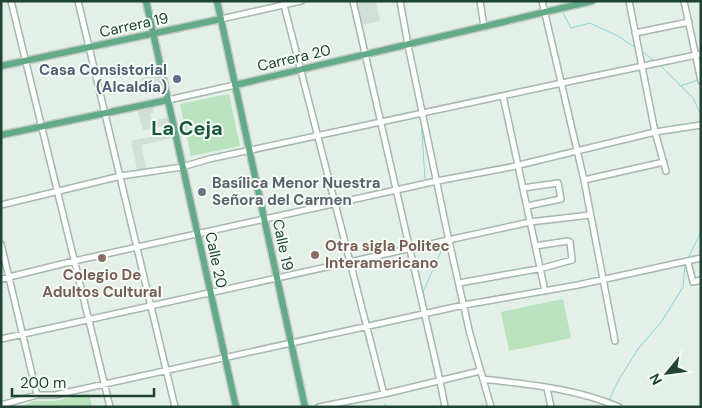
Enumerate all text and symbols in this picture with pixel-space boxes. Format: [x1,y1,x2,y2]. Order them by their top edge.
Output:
street label: Carrera 19 [98,8,170,42]
street label: Carrera 20 [255,40,333,76]
place label: Casa Consistorial (Alcaldía) [39,60,167,97]
marker: Casa Consistorial (Alcaldía) [171,73,183,85]
district label: La Ceja [151,115,223,141]
place label: Basílica Menor Nuestra Señora del Carmen [212,173,381,210]
marker: Basílica Menor Nuestra Señora del Carmen [196,186,208,198]
street label: Calle 19 [268,217,298,273]
street label: Calle 20 [200,230,232,290]
place label: Otra sigla Politec Interamericano [325,236,450,273]
marker: Otra sigla Politec Interamericano [309,249,321,261]
marker: Colegio De Adultos Cultural [96,252,108,264]
place label: Colegio De Adultos Cultural [42,265,162,302]
north arrow [642,348,692,398]
scale bar [12,366,155,398]
text: N [645,370,666,388]
text: 200 m [20,373,66,393]

